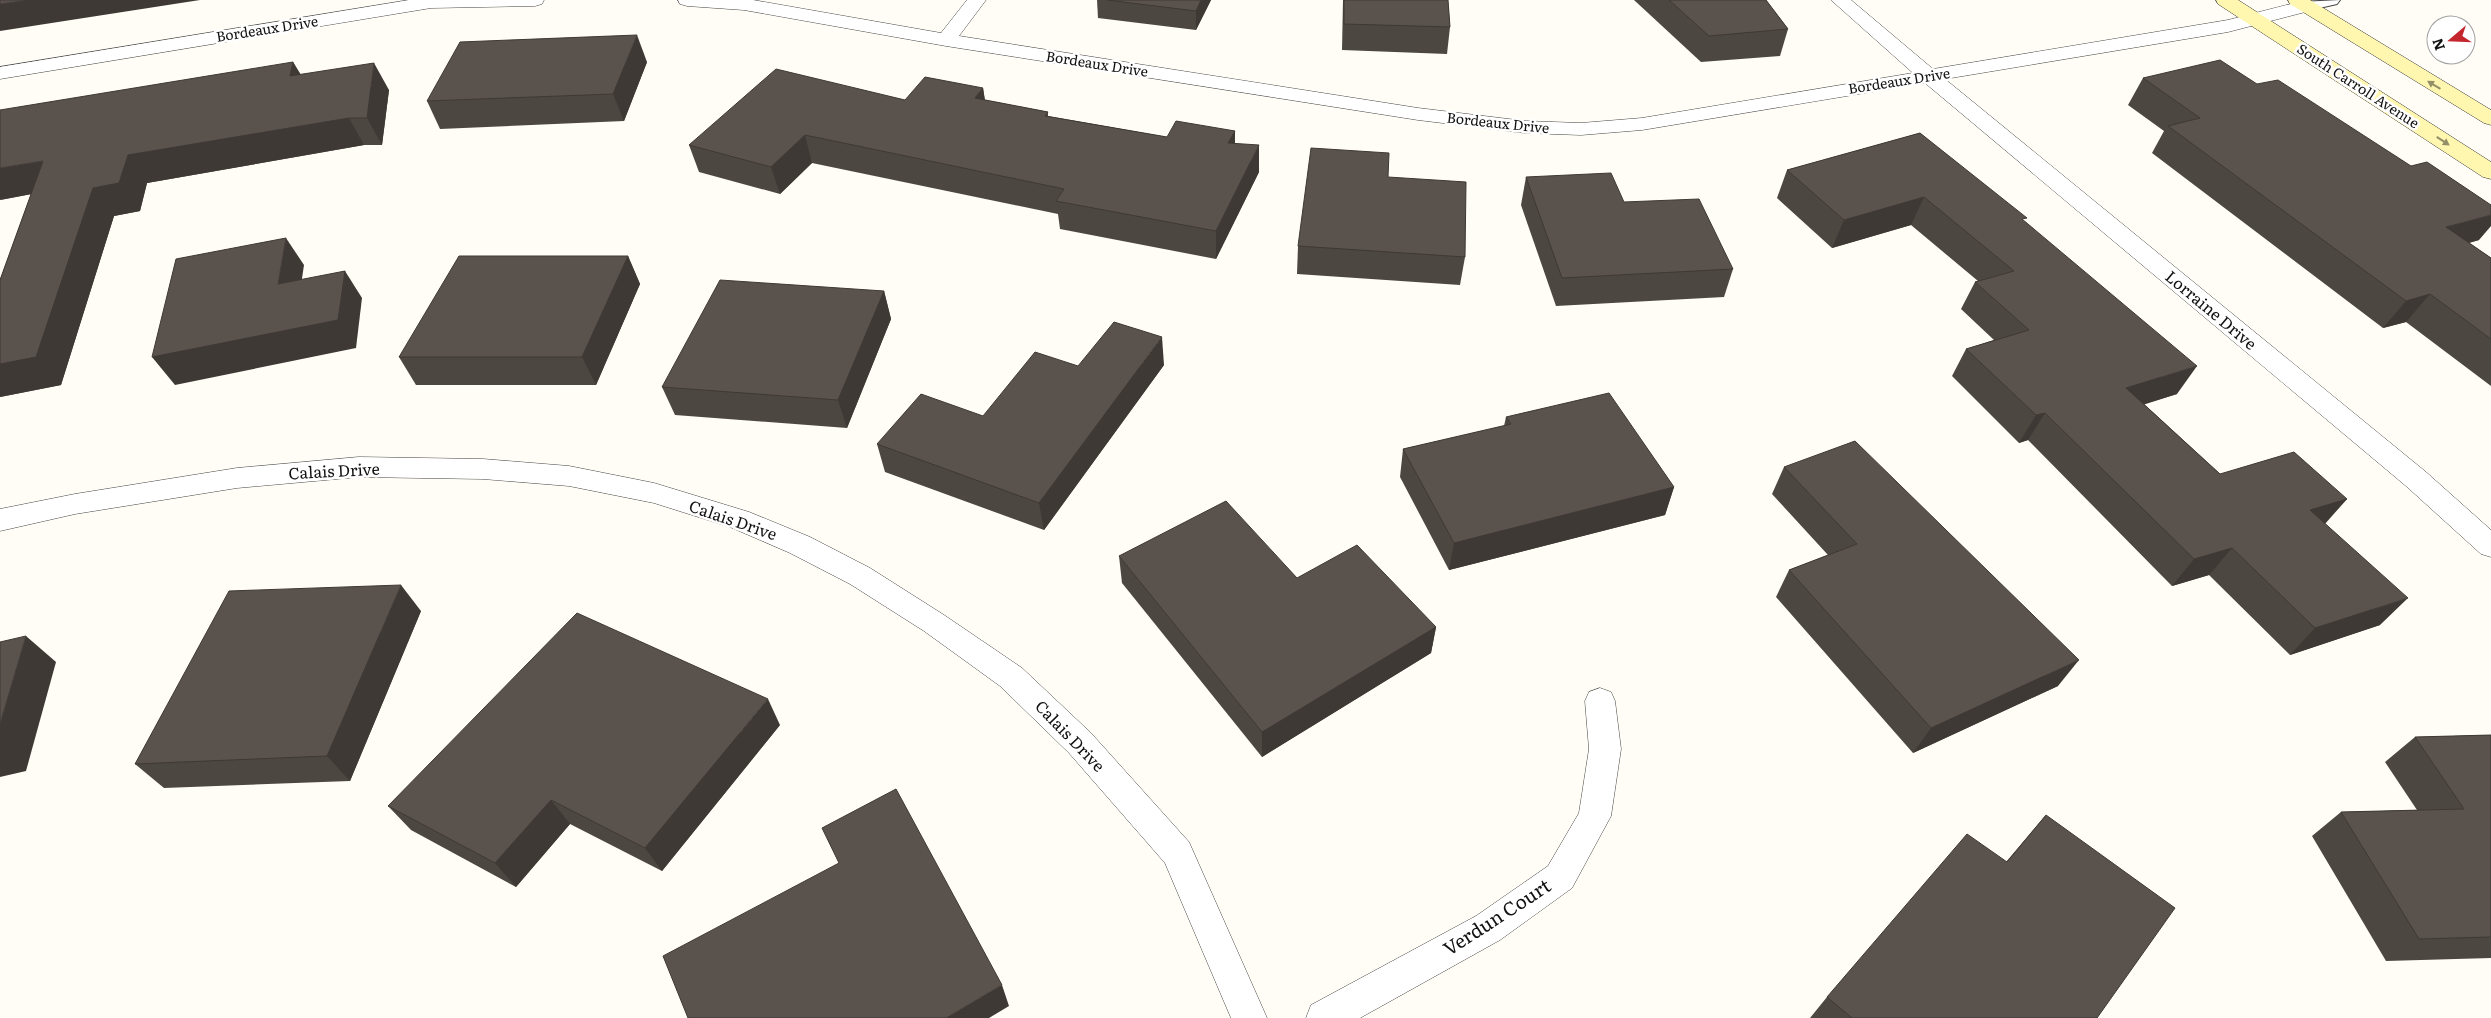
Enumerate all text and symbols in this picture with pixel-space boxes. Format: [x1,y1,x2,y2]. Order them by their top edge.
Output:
street label: Bordeaux Drive [214,10,319,46]
north arrow [2426,15,2476,65]
text: N [2426,36,2449,53]
street label: South Carroll Avenue [2293,38,2424,132]
street label: Bordeaux Drive [1045,45,1150,81]
street label: Bordeaux Drive [1846,62,1951,98]
one-way arrow [2428,80,2441,89]
street label: Bordeaux Drive [1446,107,1550,137]
one-way arrow [2436,136,2450,145]
street label: Lorraine Drive [2161,264,2262,355]
street label: Calais Drive [288,456,380,484]
street label: Calais Drive [686,493,780,545]
street label: Calais Drive [1030,694,1111,777]
street label: Verdun Court [1437,871,1556,962]

